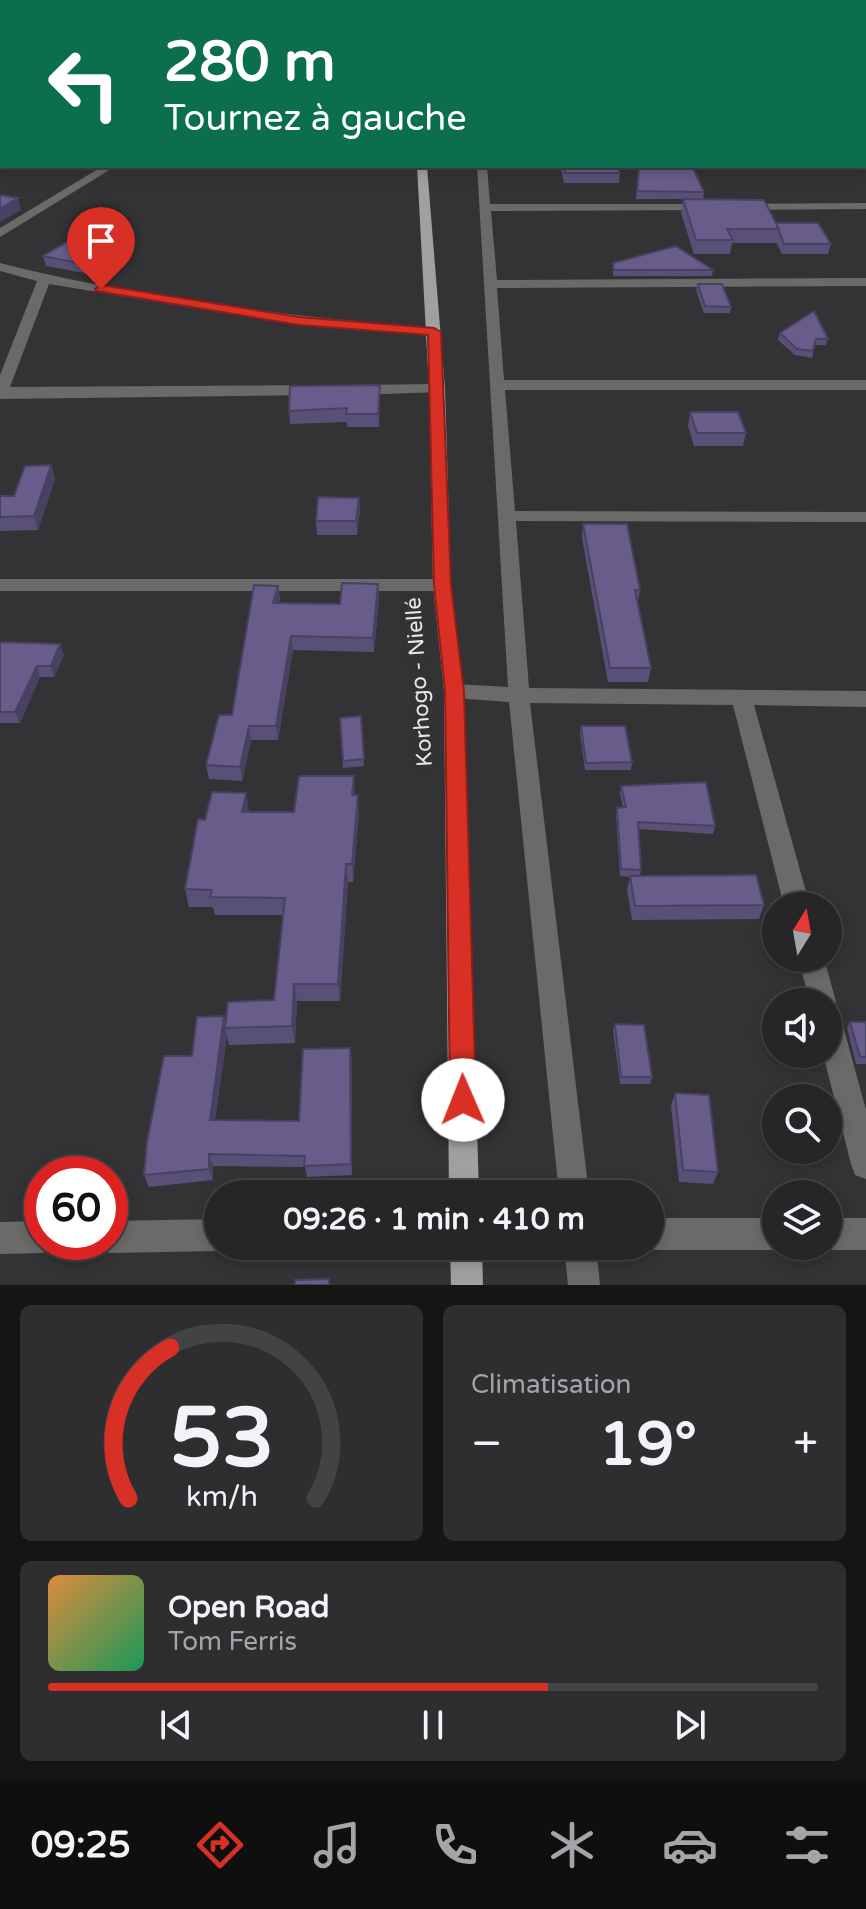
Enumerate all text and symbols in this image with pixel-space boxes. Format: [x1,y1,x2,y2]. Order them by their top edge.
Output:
text: 280 m [164,29,335,96]
icon: left [32,32,136,136]
text: Tournez à gauche [164,97,467,140]
pin [67,207,135,289]
icon: arrive [79,219,123,263]
street label: Korhogo - Niellé [400,596,438,768]
north arrow [762,892,842,972]
map controls [762,892,842,1260]
button: sound [762,988,842,1068]
position arrow [421,1058,505,1142]
button: search [762,1084,842,1164]
speed limit sign: 60 [24,1156,128,1260]
button: layers [762,1180,842,1260]
text: 09:26 · 1 min · 410 m [283,1201,585,1238]
text: Climatisation [471,1369,631,1400]
text: 53 [169,1389,274,1489]
text: 19° [599,1409,697,1481]
text: − [471,1418,502,1471]
text: + [793,1418,818,1471]
text: km/h [186,1480,257,1514]
text: Open Road [168,1589,329,1626]
text: Tom Ferris [168,1626,297,1657]
icon: previous [154,1703,198,1747]
icon: pause [411,1703,455,1747]
icon: next [668,1703,712,1747]
icon: directions [192,1817,248,1873]
icon: music [309,1817,365,1873]
icon: phone [427,1817,483,1873]
icon: climate [544,1817,600,1873]
icon: car [662,1817,718,1873]
icon: filters [779,1817,835,1873]
text: 09:25 [31,1824,131,1867]

